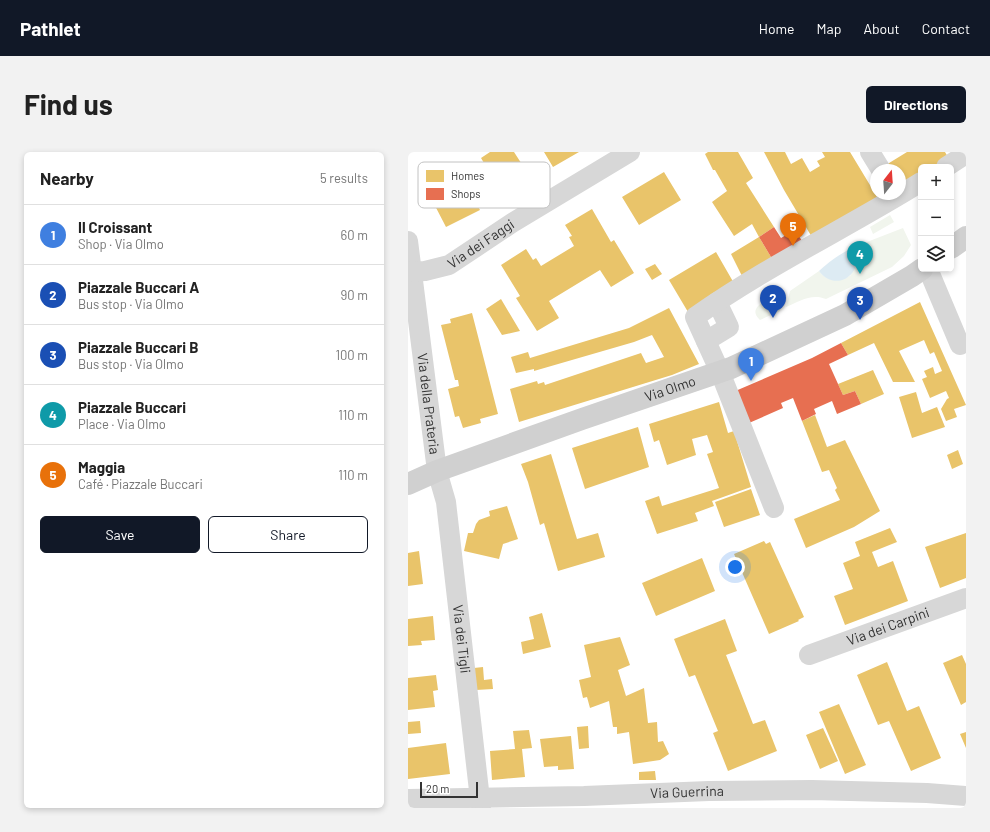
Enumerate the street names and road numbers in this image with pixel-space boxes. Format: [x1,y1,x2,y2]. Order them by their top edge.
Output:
street label: Via dei Faggi [444,215,517,272]
street label: Via della Prateria [414,352,444,455]
street label: Via Olmo [642,372,698,405]
street label: Via dei Carpini [844,603,931,649]
street label: Via dei Tigli [450,604,475,674]
street label: Via Guerrina [650,782,724,801]

